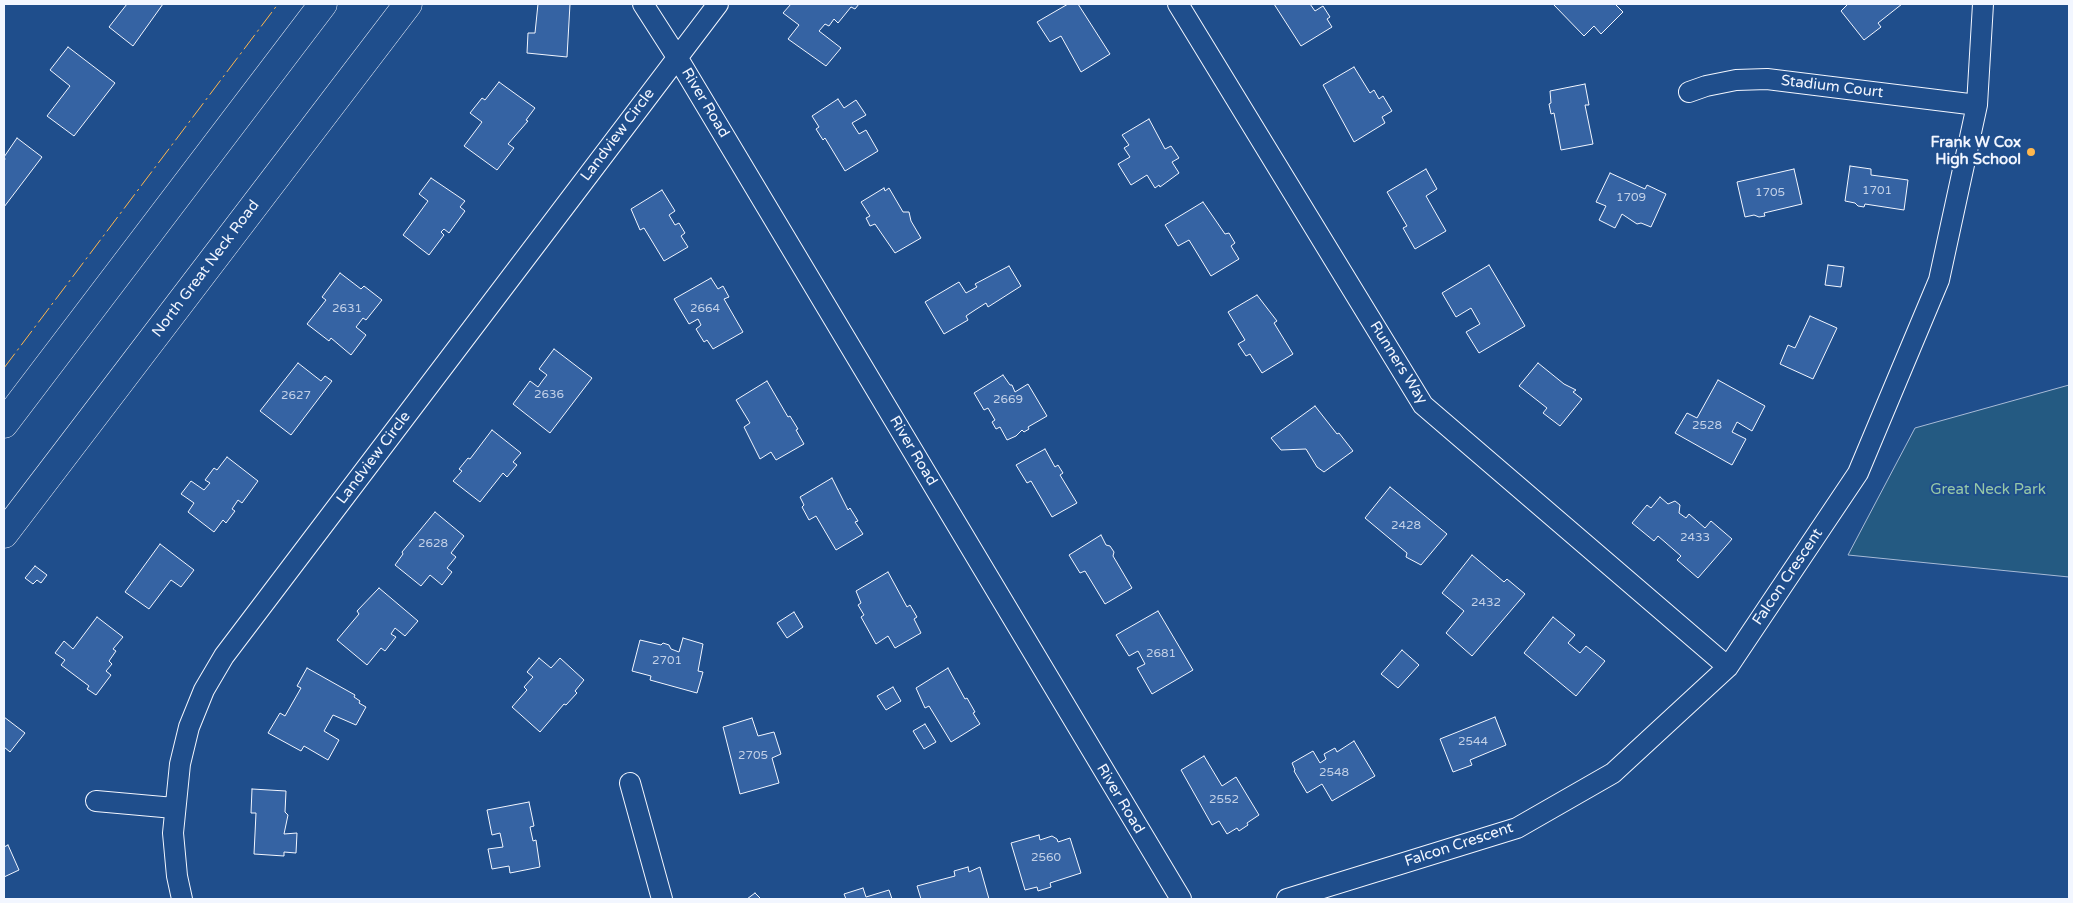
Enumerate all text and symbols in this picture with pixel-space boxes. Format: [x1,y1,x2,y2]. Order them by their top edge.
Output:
street label: River Road [677,65,733,141]
street label: Stadium Court [1780,72,1884,102]
street label: Landview Circle [577,85,659,185]
place label: Frank W Cox High School [1931,134,2021,169]
marker: Frank W Cox High School [2025,146,2037,158]
house number: 1701 [1862,184,1892,198]
house number: 1705 [1755,186,1785,200]
house number: 1709 [1616,191,1646,205]
street label: North Great Neck Road [149,197,263,341]
house number: 2631 [332,302,362,316]
house number: 2664 [690,302,720,316]
street label: Runners Way [1365,318,1431,408]
house number: 2636 [534,388,564,402]
house number: 2627 [281,389,311,403]
house number: 2669 [993,393,1023,407]
street label: Landview Circle [333,408,415,508]
street label: River Road [885,413,941,489]
house number: 2528 [1692,419,1722,433]
park label: Great Neck Park [1930,481,2046,499]
house number: 2428 [1391,519,1421,533]
street label: Falcon Crescent [1749,525,1827,629]
house number: 2433 [1680,531,1710,545]
house number: 2628 [418,537,448,551]
house number: 2432 [1471,596,1501,610]
house number: 2681 [1146,647,1176,661]
house number: 2701 [652,654,682,668]
house number: 2544 [1458,735,1488,749]
house number: 2705 [738,749,768,763]
street label: River Road [1092,761,1148,837]
house number: 2548 [1319,766,1349,780]
house number: 2552 [1209,793,1239,807]
street label: Falcon Crescent [1403,819,1515,871]
house number: 2560 [1031,851,1061,865]

